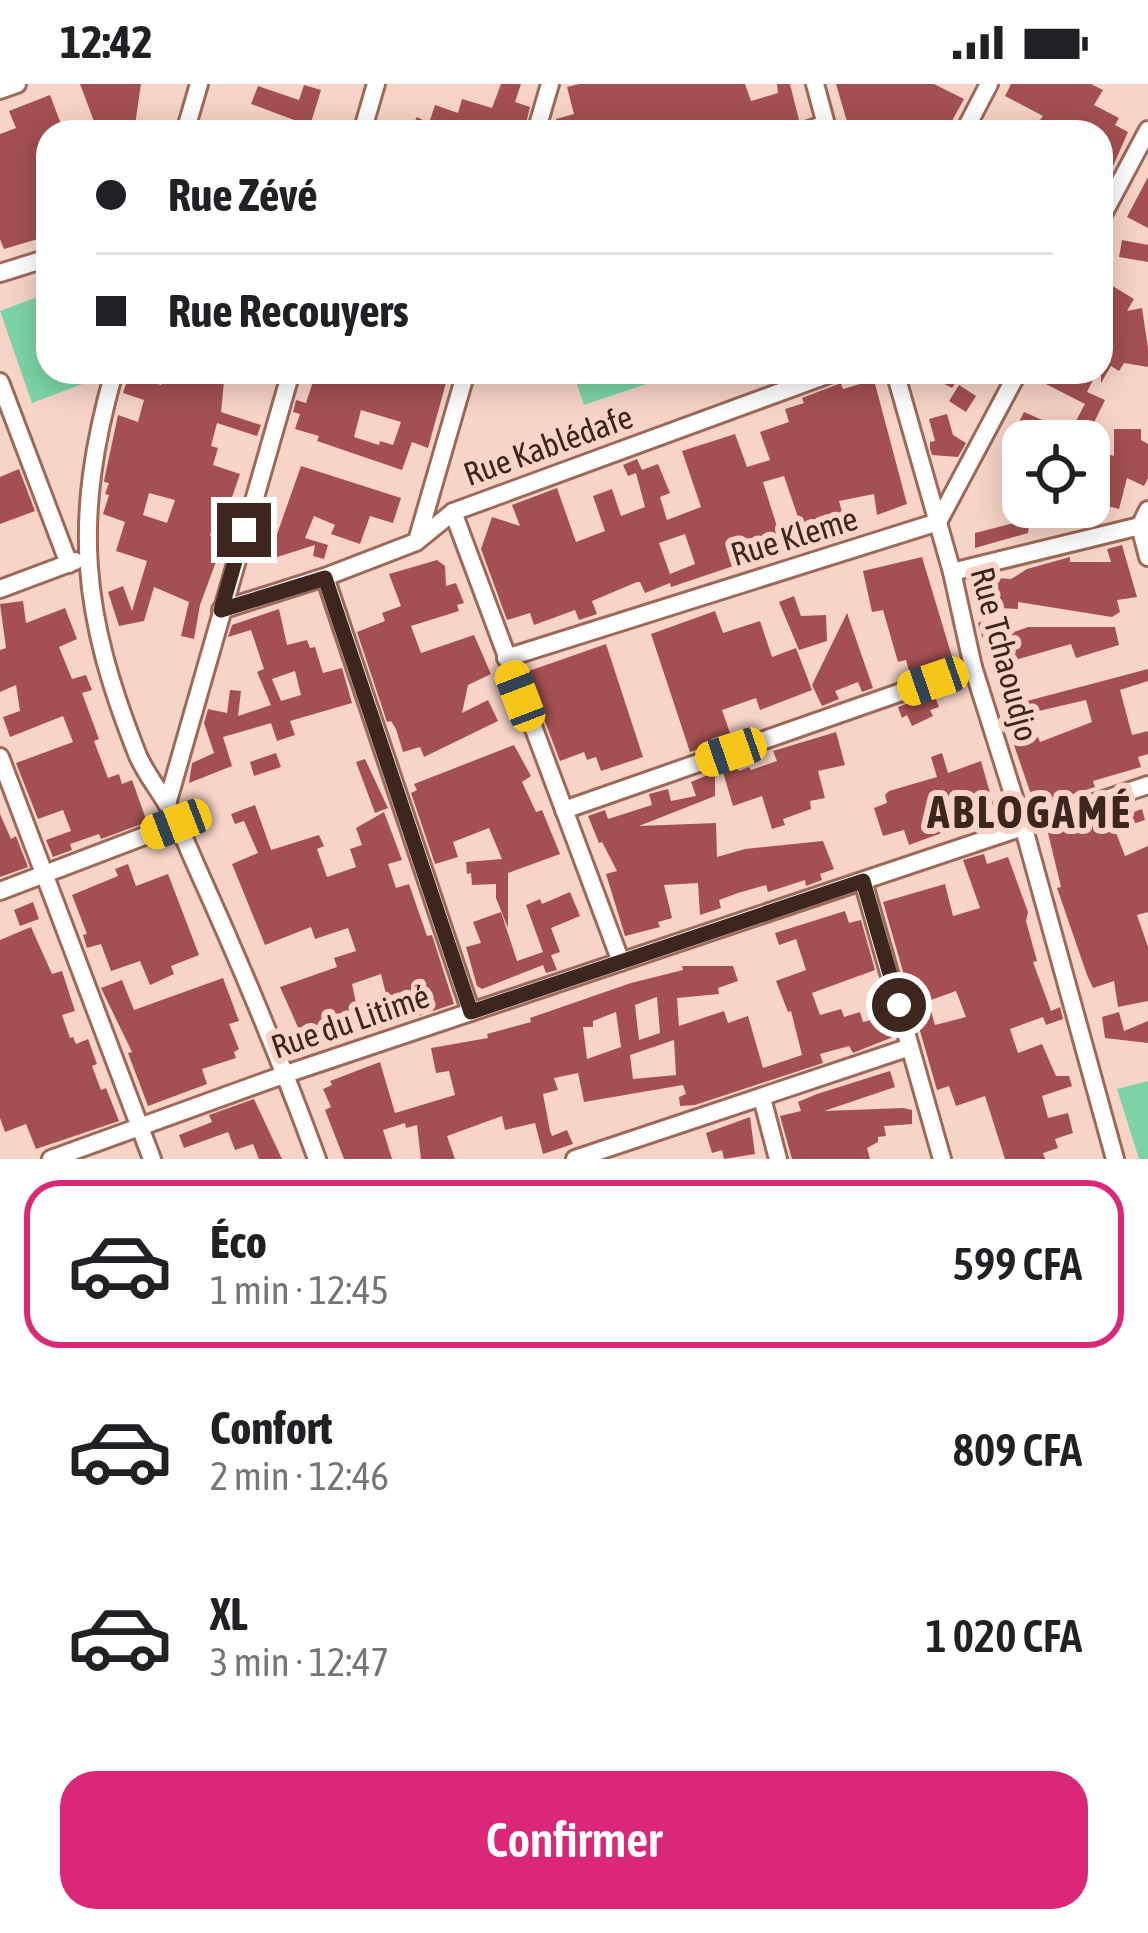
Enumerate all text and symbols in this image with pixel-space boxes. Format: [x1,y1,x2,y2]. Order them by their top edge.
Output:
text: 12:42 [60,16,153,68]
text: Rue Zévé [168,169,318,221]
text: Rue Recouyers [168,285,409,337]
street label: Rue Kablédafe [458,397,638,493]
map controls [1002,420,1110,528]
button: locate [1002,420,1110,528]
street label: Rue Kleme [726,499,862,573]
route end [217,503,271,557]
street label: Rue Tchaoudjo [964,563,1046,745]
car [893,652,973,710]
car [490,656,550,736]
car [691,723,771,781]
district label: ABLOGAMÉ [926,786,1133,838]
car [136,794,216,854]
street label: Rue du Litimé [266,976,434,1066]
route start [872,978,926,1032]
icon: car [66,1210,174,1318]
text: Éco [210,1216,267,1268]
text: 599 CFA [953,1238,1082,1290]
text: 1 min · 12:45 [210,1268,389,1312]
icon: car [66,1396,174,1504]
text: Confort [210,1402,333,1454]
text: 809 CFA [953,1424,1082,1476]
text: 2 min · 12:46 [210,1454,389,1498]
icon: car [66,1582,174,1690]
text: XL [210,1588,248,1640]
text: 1 020 CFA [926,1610,1082,1662]
text: 3 min · 12:47 [210,1640,389,1684]
button: Confirmer [60,1771,1088,1909]

